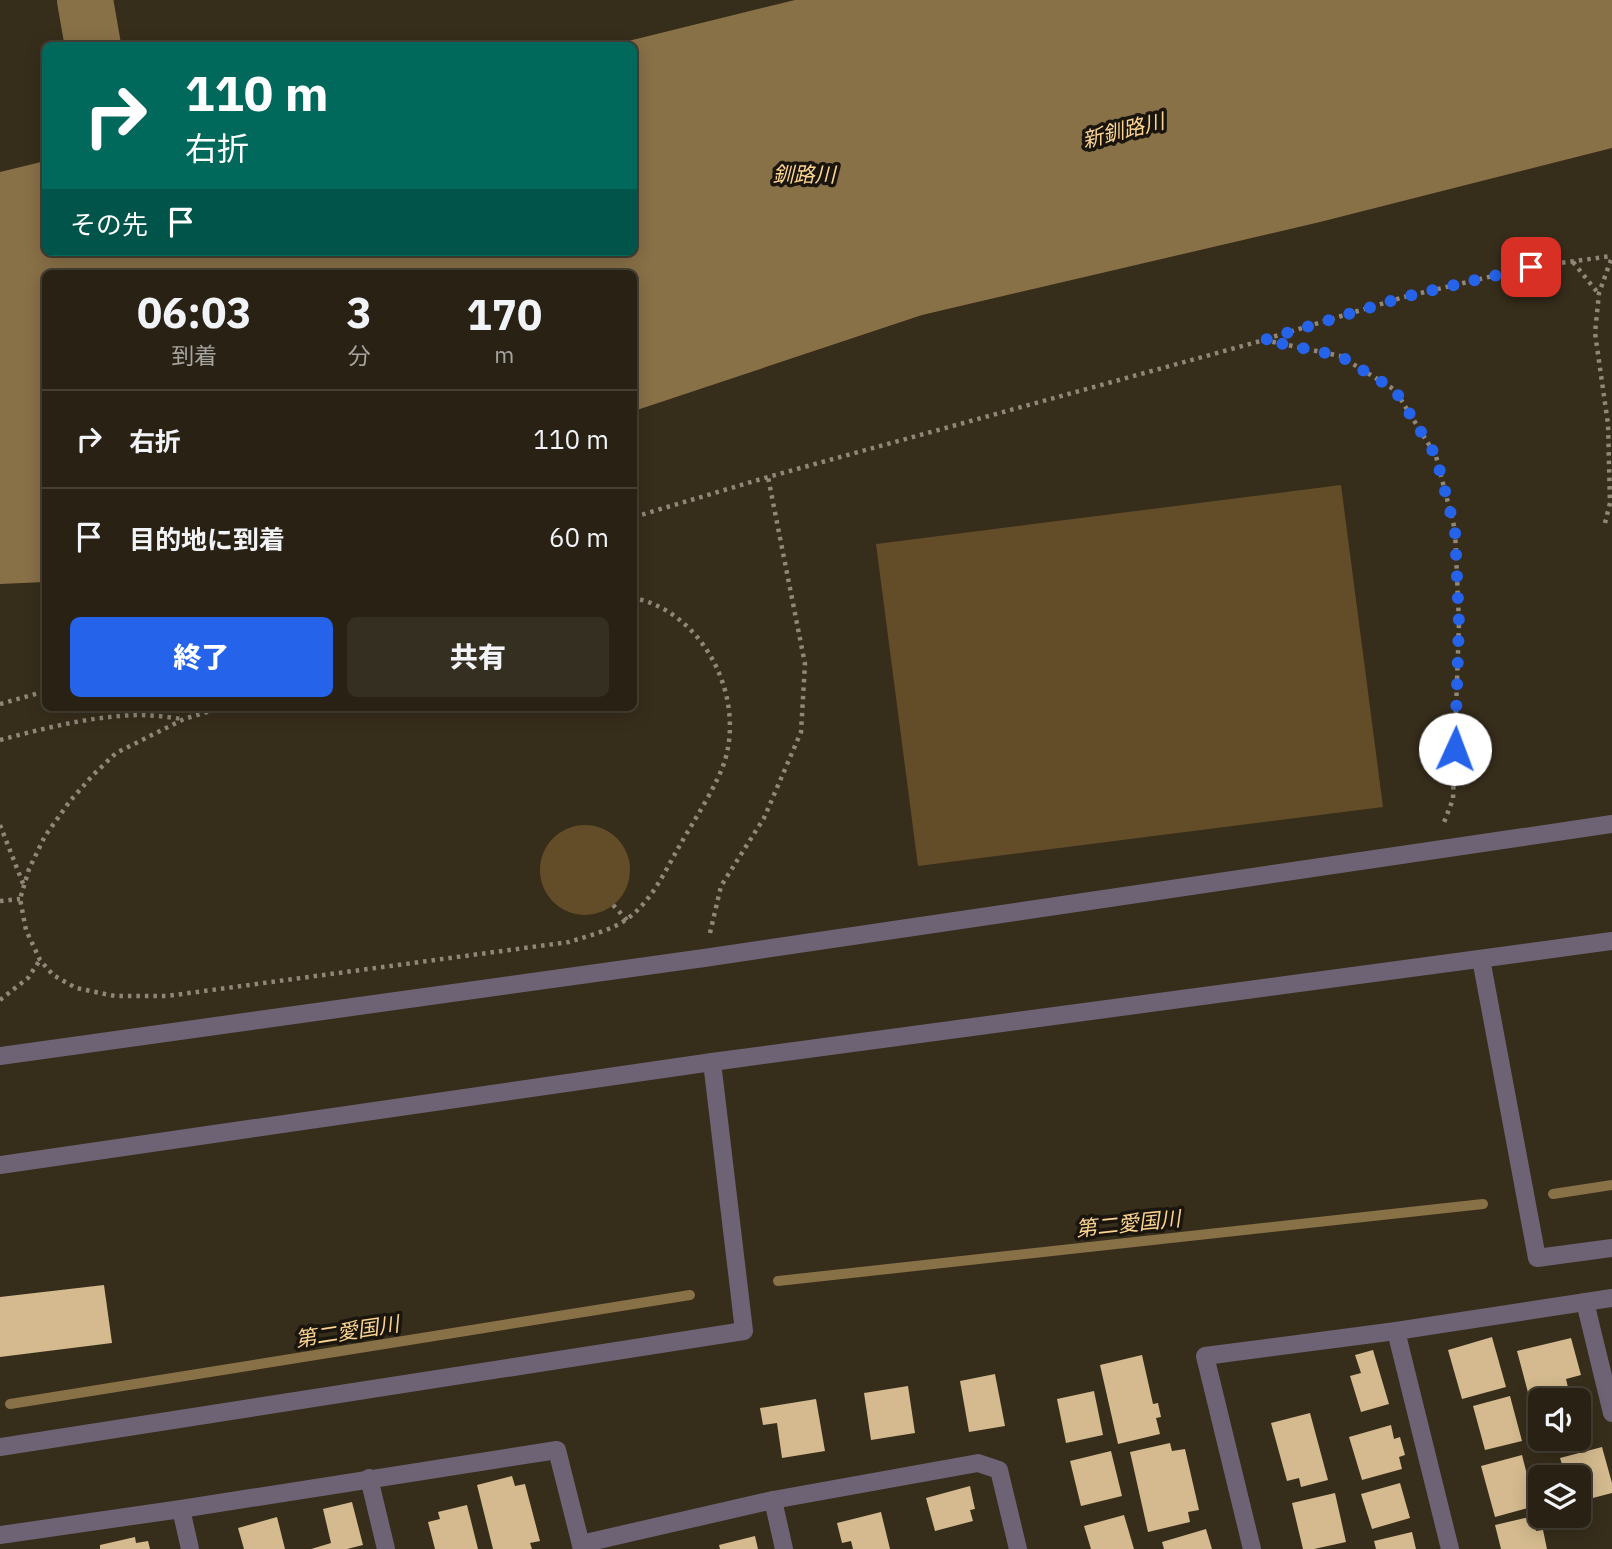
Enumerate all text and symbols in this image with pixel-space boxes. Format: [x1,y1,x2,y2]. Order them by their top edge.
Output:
text: 110 m [185,61,329,124]
icon: right [70,70,161,161]
water label: 新釧路川 [1079,106,1169,154]
text: 右折 [185,127,249,169]
water label: 釧路川 [773,160,837,188]
icon: arrive [162,203,200,241]
text: その先 [70,207,148,241]
pin [1501,237,1561,297]
icon: arrive [1512,248,1550,286]
text: 06:03 [137,285,252,340]
text: 3 [346,285,372,340]
text: 170 [467,287,542,342]
text: m [494,339,514,369]
text: 到着 [171,340,217,370]
text: 分 [348,340,371,370]
icon: right [70,420,108,458]
text: 110 m [533,422,609,456]
text: 右折 [129,424,181,458]
icon: arrive [70,518,108,556]
text: 60 m [549,520,609,554]
text: 目的地に到着 [129,522,285,556]
button: 終了 [70,617,333,697]
button: 共有 [347,617,609,697]
position arrow [1418,712,1492,786]
water label: 第二愛国川 [1074,1203,1184,1242]
water label: 第二愛国川 [293,1309,403,1353]
map controls [1528,1388,1591,1528]
button: sound [1528,1388,1591,1451]
button: layers [1528,1465,1591,1528]

